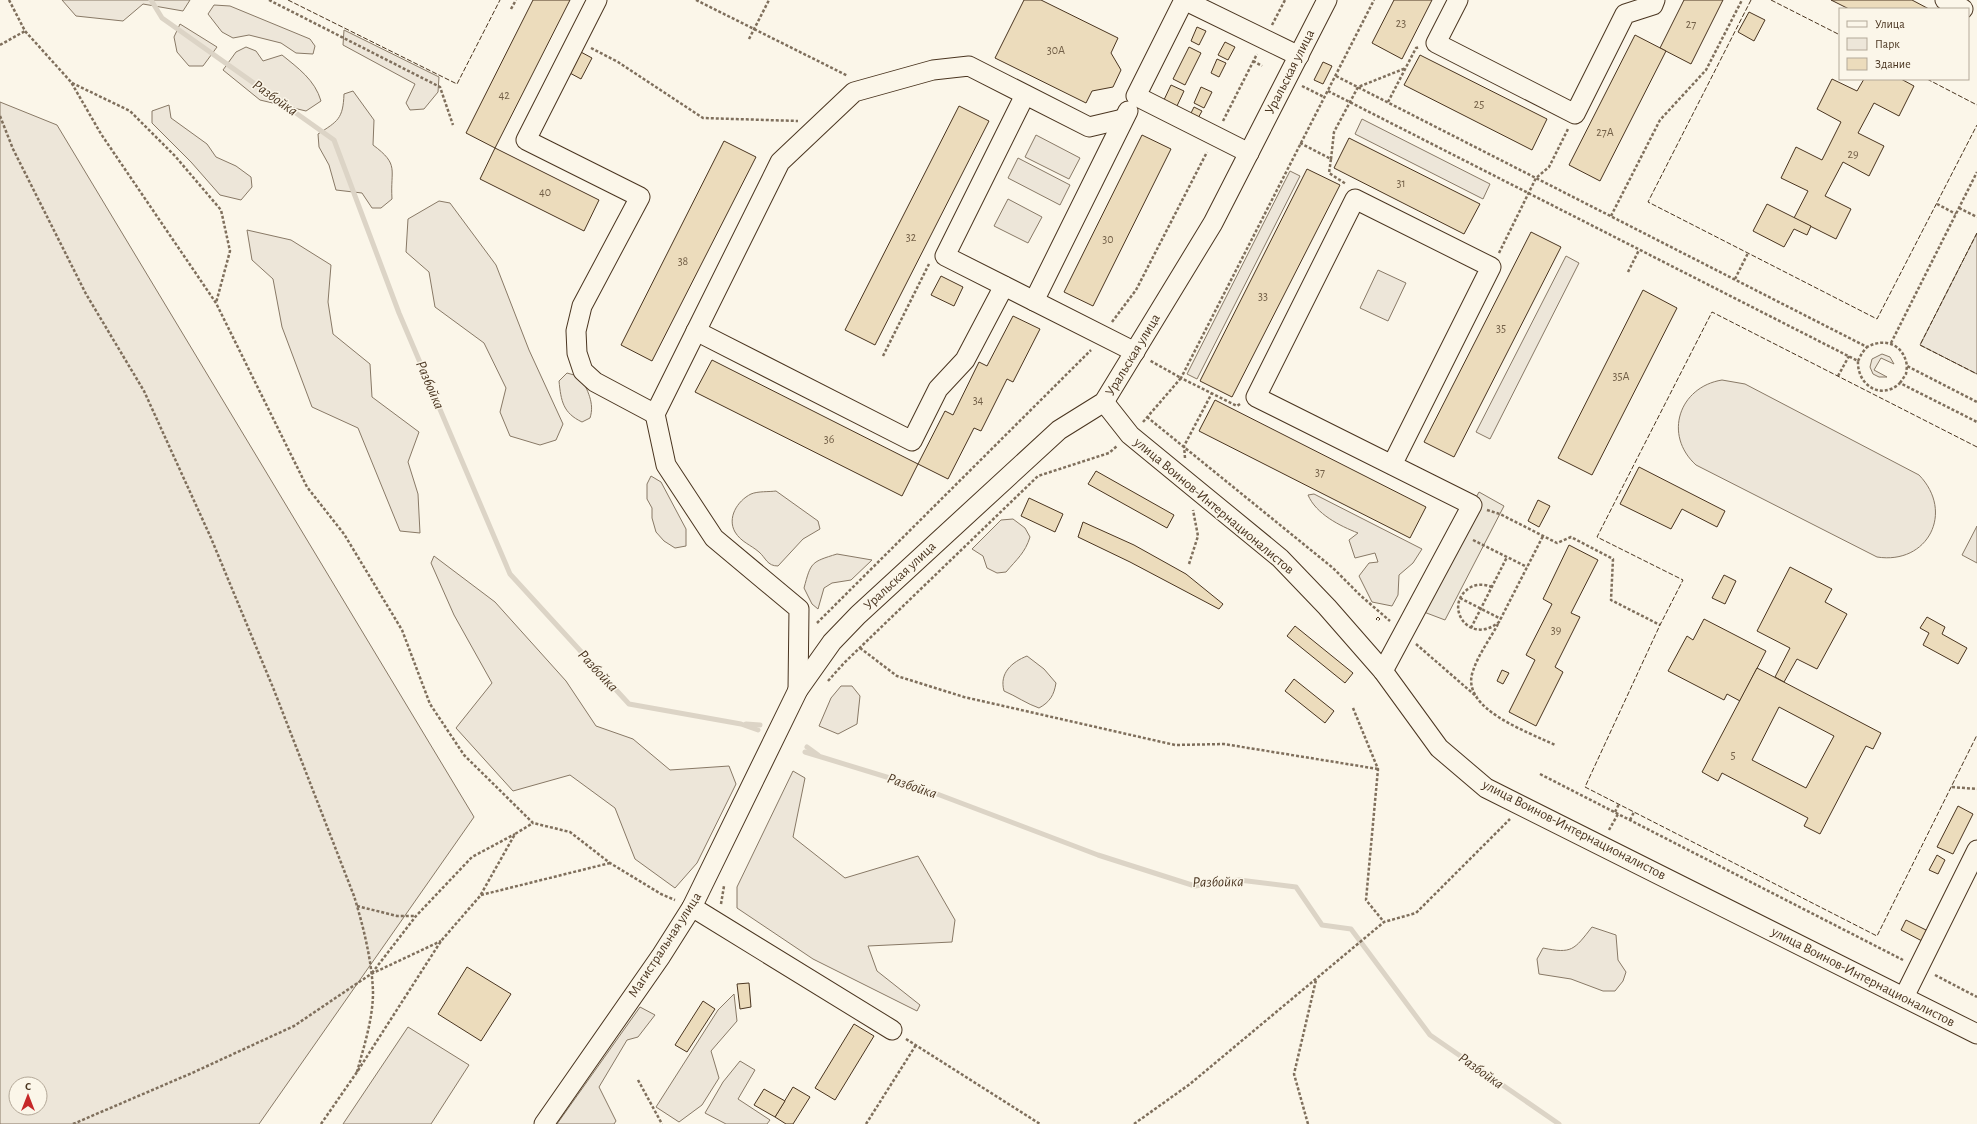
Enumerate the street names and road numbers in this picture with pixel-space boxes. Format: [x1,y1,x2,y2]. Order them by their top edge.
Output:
street label: Уральская улица [1263,27,1318,117]
street label: Уральская улица [1103,311,1163,399]
street label: улица Воинов-Интернационалистов [1131,434,1297,577]
street label: Уральская улица [861,539,939,613]
street label: улица Воинов-Интернационалистов [1479,777,1668,883]
street label: Магистральная улица [626,889,704,1000]
street label: улица Воинов-Интернационалистов [1768,924,1957,1030]

